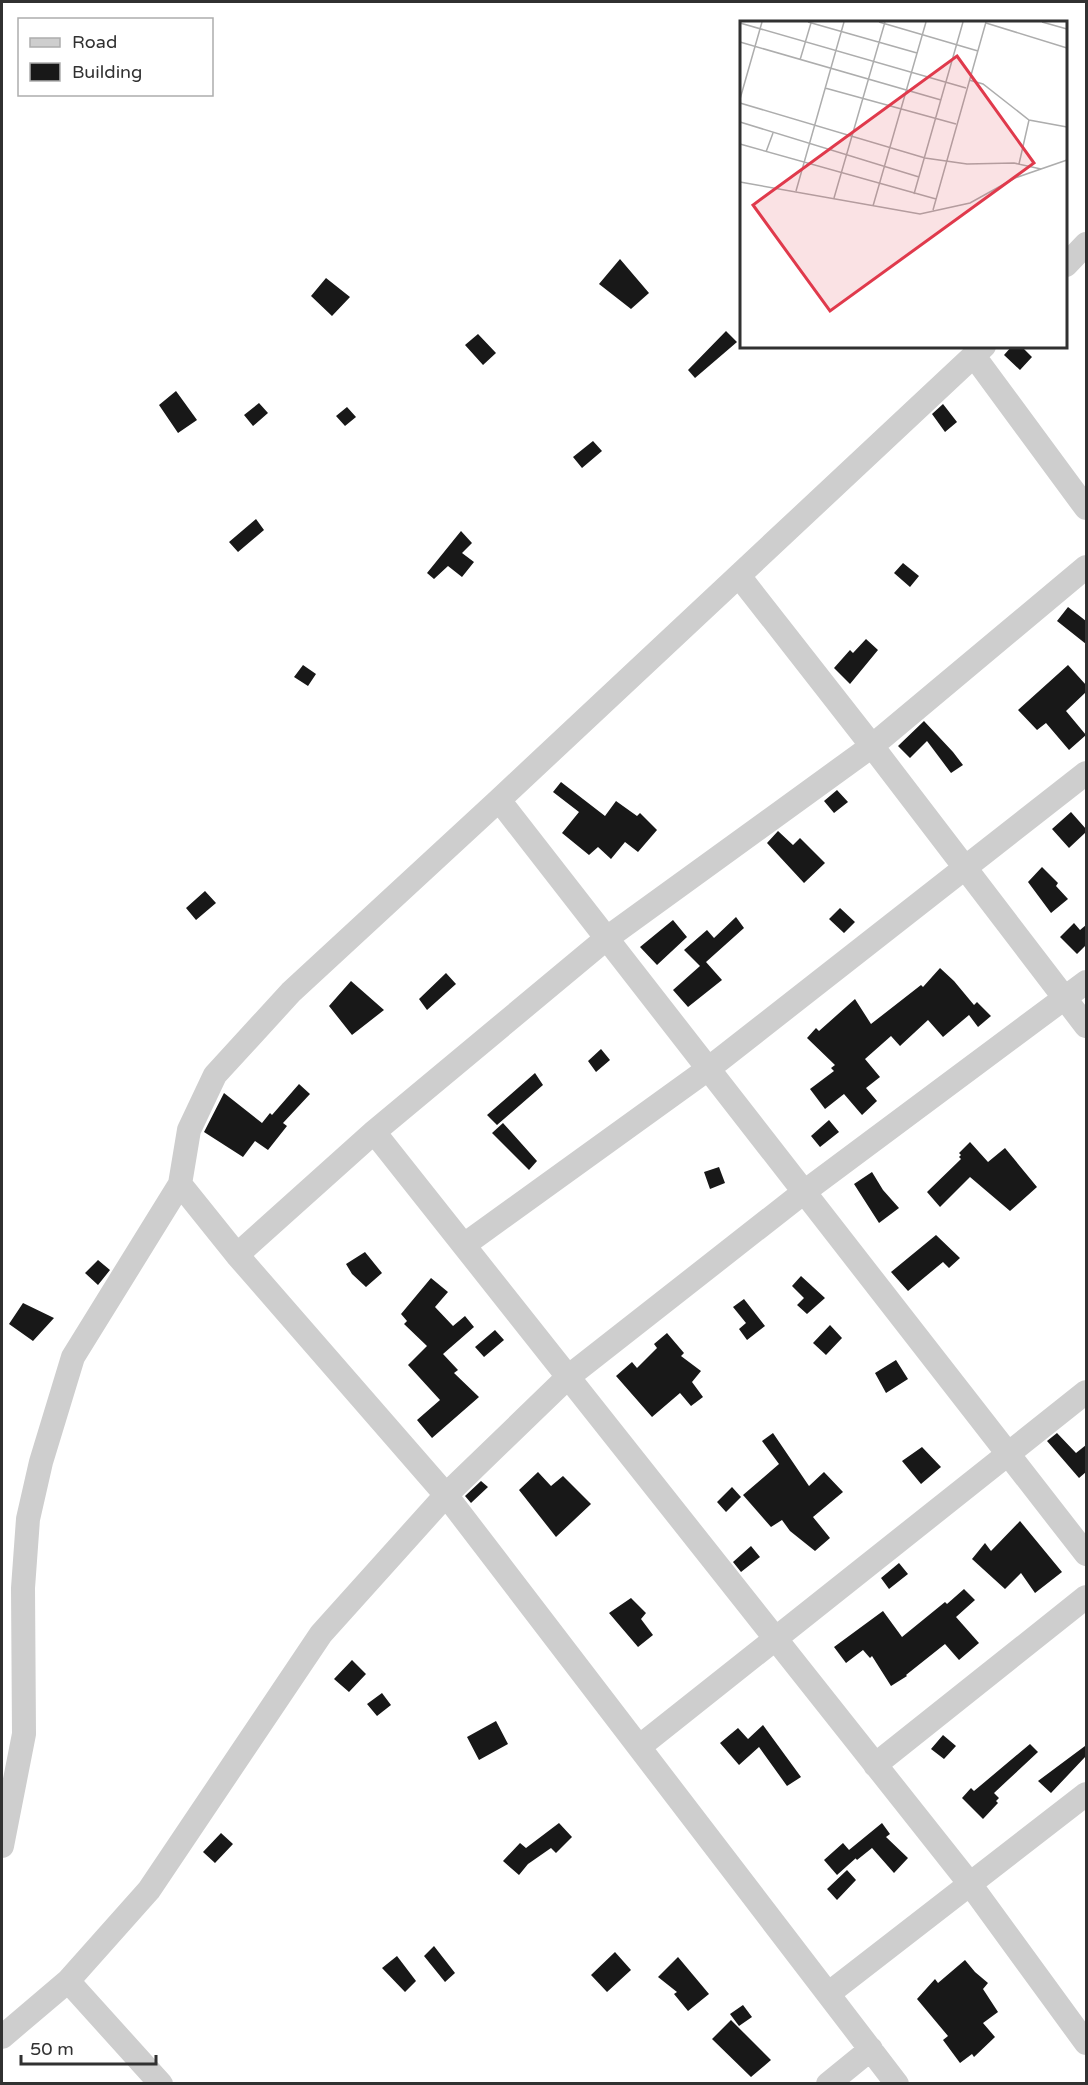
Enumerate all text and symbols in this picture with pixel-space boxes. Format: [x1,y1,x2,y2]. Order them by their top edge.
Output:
legend [18,18,213,96]
inset map [740,21,1067,348]
text: Road [72,31,117,53]
text: Building [72,61,142,83]
scale bar [21,2028,156,2066]
text: 50 m [30,2038,74,2060]

